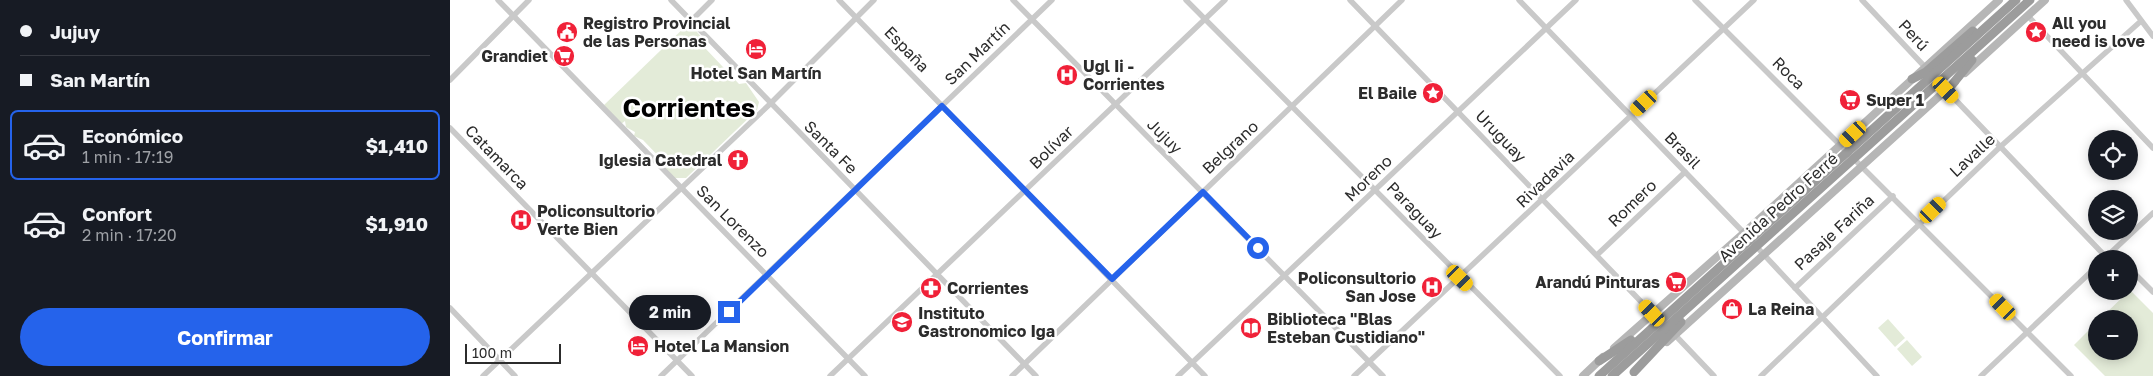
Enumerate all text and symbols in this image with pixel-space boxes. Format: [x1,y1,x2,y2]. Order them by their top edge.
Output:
place label: Registro Provincial de las Personas [583,13,731,51]
place label: All you need is love [2052,13,2145,51]
street label: Perú [1895,15,1933,55]
street label: San Martín [940,17,1014,89]
text: Jujuy [50,20,100,43]
public building icon: Registro Provincial de las Personas [555,20,579,44]
place icon: All you need is love [2024,20,2048,44]
street label: España [880,22,934,76]
hotel icon: Hotel San Martín [744,37,768,61]
supermarket icon: Grandiet [552,44,576,68]
place label: Grandiet [481,46,548,66]
street label: Roca [1768,52,1810,94]
place label: Ugl Ii - Corrientes [1083,56,1165,94]
place label: Hotel San Martín [690,63,822,83]
hospital icon: Ugl Ii - Corrientes [1055,63,1079,87]
text: San Martín [50,68,150,91]
car [1930,74,1961,106]
place icon: El Baile [1421,81,1445,105]
place label: El Baile [1358,83,1417,103]
car [1627,87,1660,119]
supermarket icon: Super 1 [1838,88,1862,112]
place label: Super 1 [1866,90,1924,110]
district label: Corrientes [623,92,755,123]
street label: Uruguay [1471,106,1531,166]
street label: Jujuy [1143,114,1187,158]
street label: Santa Fe [800,116,862,178]
street label: Belgrano [1198,116,1262,178]
car [1836,118,1869,150]
street label: Catamarca [461,120,533,194]
street label: Bolívar [1025,121,1077,173]
icon: car [22,123,67,168]
text: Económico [82,124,183,147]
street label: Brasil [1661,127,1705,173]
street label: Lavalle [1945,129,1999,181]
map controls [2088,130,2138,360]
button: locate [2088,130,2138,180]
text: $1,410 [365,134,428,157]
street label: Rivadavia [1512,146,1578,212]
text: 1 min · 17:19 [82,147,173,167]
church icon: Iglesia Catedral [726,148,750,172]
street label: Avenida Pedro Ferré [1714,148,1842,266]
place label: Iglesia Catedral [598,150,723,170]
street label: Moreno [1340,151,1396,205]
street label: Romero [1604,175,1660,231]
street label: Paraguay [1383,177,1447,243]
street label: San Lorenzo [692,180,774,262]
street label: Pasaje Fariña [1790,190,1878,274]
button: layers [2088,190,2138,240]
car [1917,194,1949,226]
icon: car [22,201,67,246]
place label: Policonsultorio Verte Bien [537,201,656,239]
text: Confort [82,202,152,225]
hospital icon: Policonsultorio Verte Bien [509,208,533,232]
text: $1,910 [365,212,428,235]
text: 2 min · 17:20 [82,225,177,245]
route start [1247,237,1269,259]
button: + [2088,250,2138,300]
car [1444,262,1476,294]
place label: Policonsultorio San Jose [1298,268,1416,306]
supermarket icon: Arandú Pinturas [1664,270,1688,294]
place label: Arandú Pinturas [1535,272,1660,292]
hospital icon: Policonsultorio San Jose [1420,275,1444,299]
pharmacy icon: Corrientes [919,276,943,300]
place label: Corrientes [947,278,1029,298]
car [1987,291,2018,323]
callout: 2 min [629,294,712,330]
car [1636,297,1667,329]
shop icon: La Reina [1720,297,1744,321]
place label: La Reina [1748,299,1814,319]
route end [718,301,740,323]
text: 2 min [649,302,691,322]
place label: Instituto Gastronomico Iga [918,303,1055,341]
button: Confirmar [20,308,430,366]
place label: Biblioteca "Blas Esteban Custidiano" [1267,309,1425,347]
school or university icon: Instituto Gastronomico Iga [890,310,914,334]
button: − [2088,310,2138,360]
library icon: Biblioteca "Blas Esteban Custidiano" [1239,316,1263,340]
hotel icon: Hotel La Mansion [626,334,650,358]
place label: Hotel La Mansion [654,336,789,356]
scale bar [465,341,561,364]
text: 100 m [472,344,512,361]

